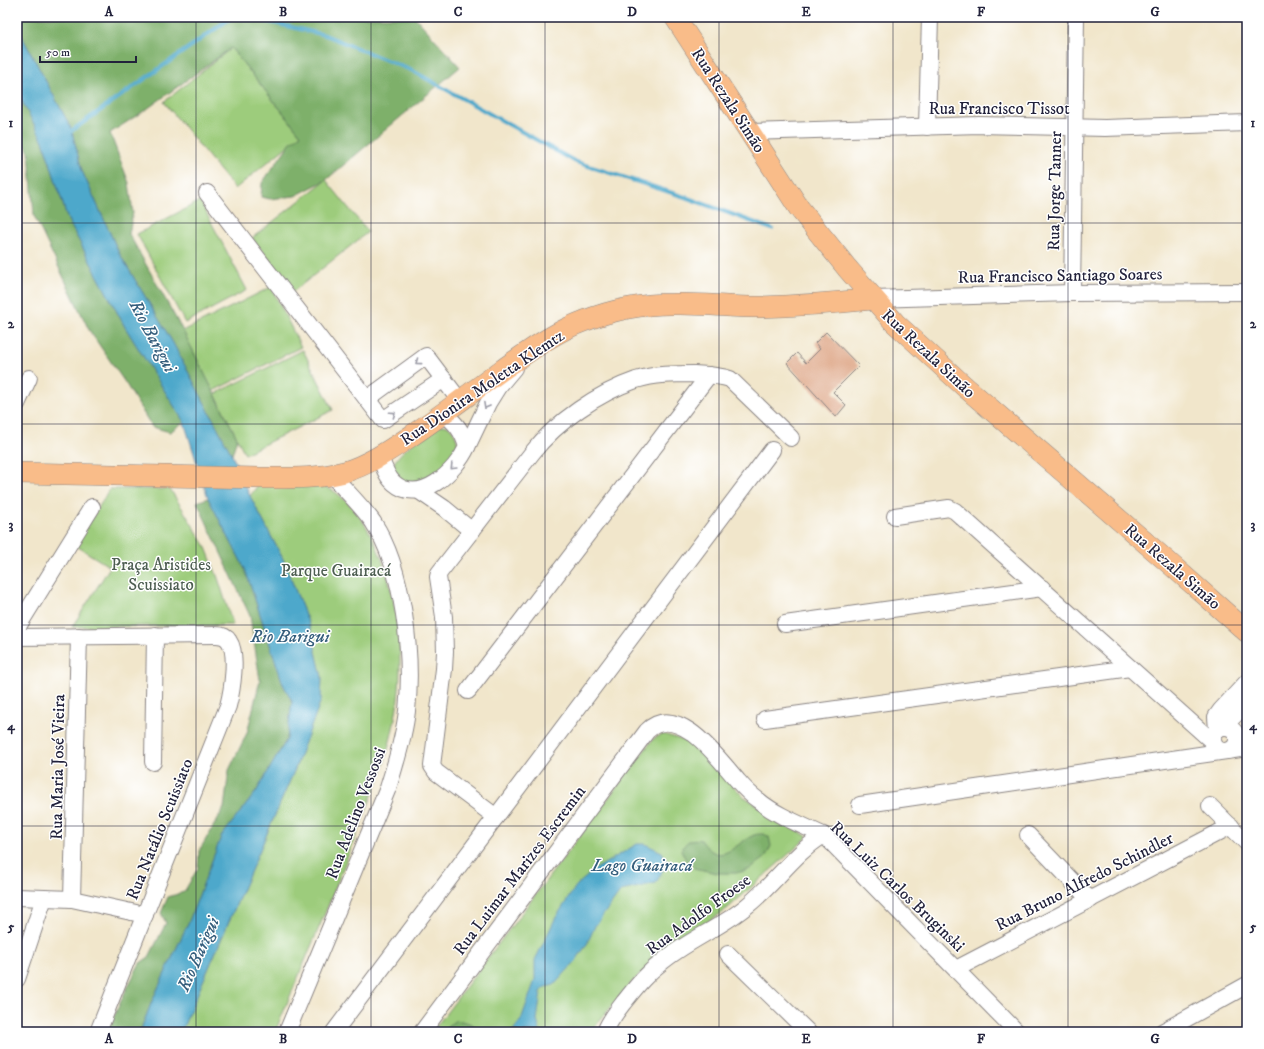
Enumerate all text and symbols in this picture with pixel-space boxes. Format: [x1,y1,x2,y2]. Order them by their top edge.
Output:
text: A [104,4,114,20]
text: B [279,4,287,20]
text: C [454,4,463,20]
text: D [627,4,637,20]
text: E [801,4,811,20]
text: F [977,4,986,20]
text: G [1150,4,1160,20]
scale bar [40,38,136,64]
street label: Rua Rezala Simão [686,44,770,157]
text: 50 m [46,45,70,60]
street label: Rua Francisco Tissot [928,98,1070,120]
text: 1 [9,115,14,131]
text: 1 [1251,115,1256,131]
street label: Rua Jorge Tanner [1043,130,1067,251]
street label: Rua Francisco Santiago Soares [958,263,1163,289]
water label: Rio Barigui [123,296,181,378]
street label: Rua Rezala Simão [877,305,980,403]
text: 2 [8,316,15,332]
text: 2 [1250,316,1257,332]
street label: Rua Dionira Moletta Klemtz [396,324,569,451]
one-way arrow [416,357,423,364]
one-way arrow [484,402,491,409]
one-way arrow [389,411,396,418]
one-way arrow [450,462,458,470]
text: 3 [9,517,14,533]
text: 3 [1251,517,1256,533]
street label: Rua Rezala Simão [1120,519,1225,615]
park label: Praça Aristides Scuissiato [111,554,211,596]
park label: Parque Guairacá [281,560,392,582]
water label: Rio Barigui [250,626,331,648]
street label: Rua Maria José Vieira [46,693,70,840]
text: 4 [6,718,15,735]
text: 4 [1248,718,1257,735]
street label: Rua Adelino Vessossi [321,744,391,882]
street label: Rua Natálio Scuissiato [121,755,198,903]
street label: Rua Luimar Marizes Escremin [449,781,591,960]
street label: Rua Luiz Carlos Bruginski [825,817,969,957]
street label: Rua Bruno Alfredo Schindler [992,827,1178,936]
water label: Lago Guairacá [590,855,695,877]
street label: Rua Adolfo Froese [642,869,755,960]
water label: Rio Barigui [172,913,226,996]
text: 5 [7,919,15,935]
text: 5 [1249,919,1257,935]
text: A [104,1031,114,1047]
text: B [279,1031,287,1047]
text: C [454,1031,463,1047]
text: D [627,1031,637,1047]
text: E [801,1031,811,1047]
text: F [977,1031,986,1047]
text: G [1150,1031,1160,1047]

